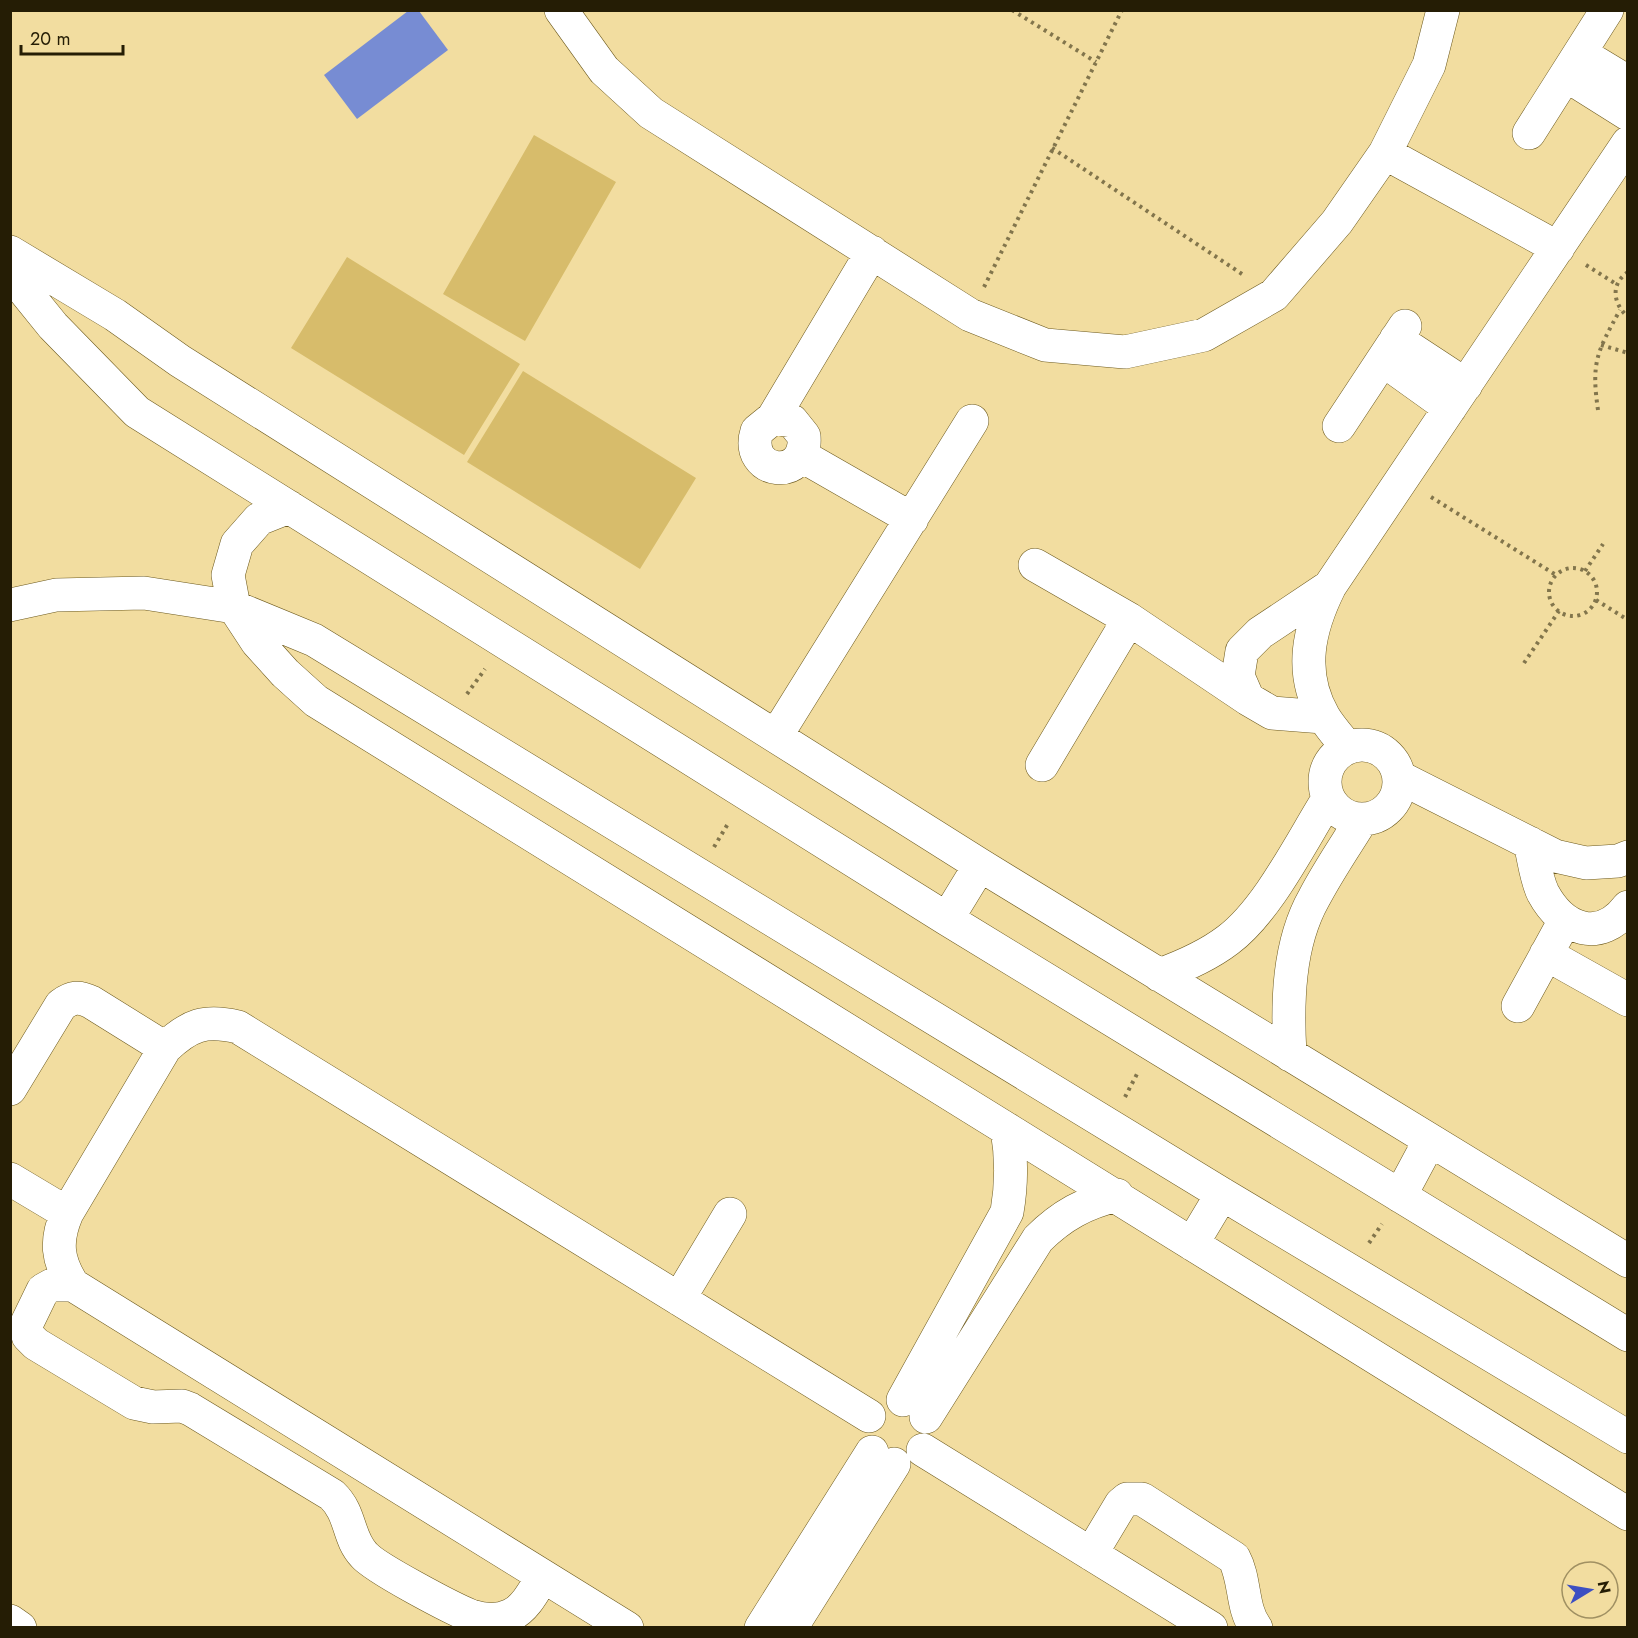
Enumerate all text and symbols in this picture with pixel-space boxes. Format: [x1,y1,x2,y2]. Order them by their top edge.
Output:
scale bar [21,18,123,56]
text: 20 m [30,26,70,52]
north arrow [1560,1560,1620,1620]
text: N [1592,1579,1617,1596]

